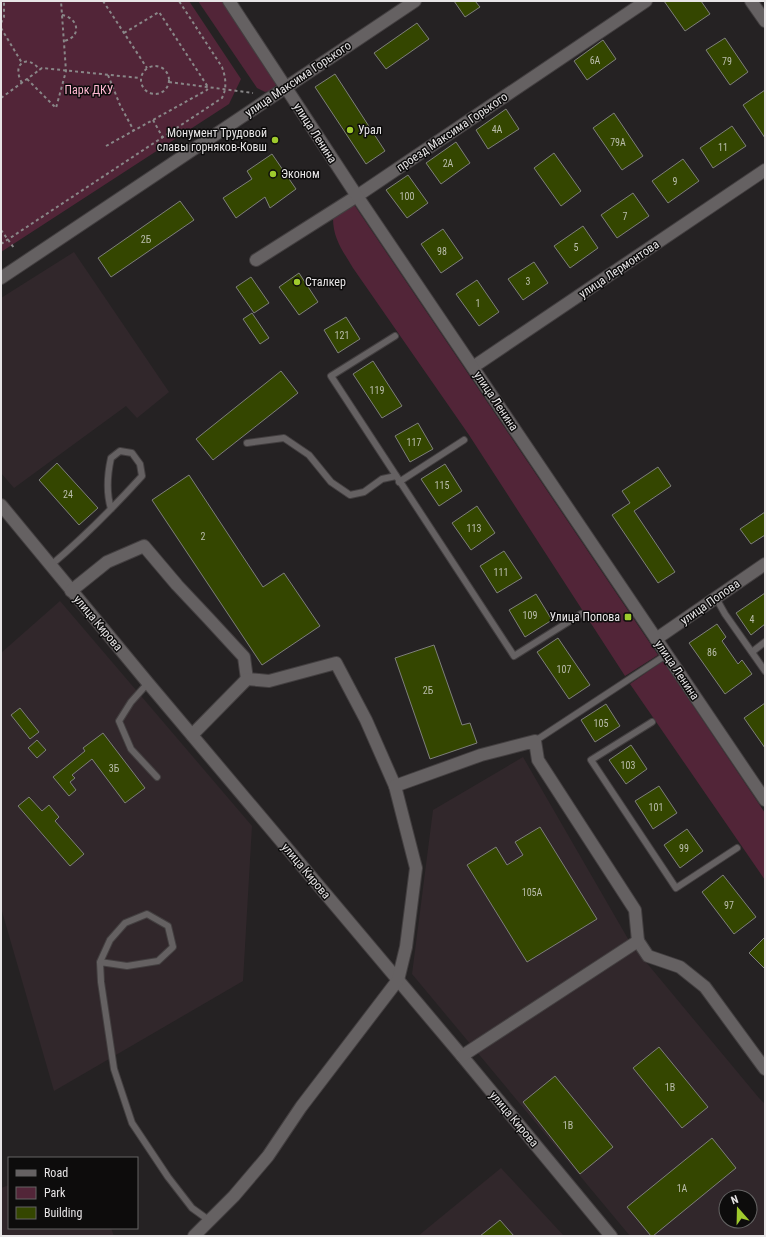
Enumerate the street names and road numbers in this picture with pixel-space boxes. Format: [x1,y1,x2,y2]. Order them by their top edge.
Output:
street label: улица Максима Горького [242,38,354,120]
street label: проезд Максима Горького [394,90,510,174]
street label: улица Ленина [290,100,340,166]
street label: улица Лермонтова [576,237,662,301]
street label: улица Ленина [471,369,521,434]
street label: улица Попова [678,576,743,628]
street label: улица Кирова [71,592,125,654]
street label: улица Ленина [652,638,702,703]
street label: улица Кирова [279,840,333,902]
street label: улица Кирова [487,1088,541,1150]

